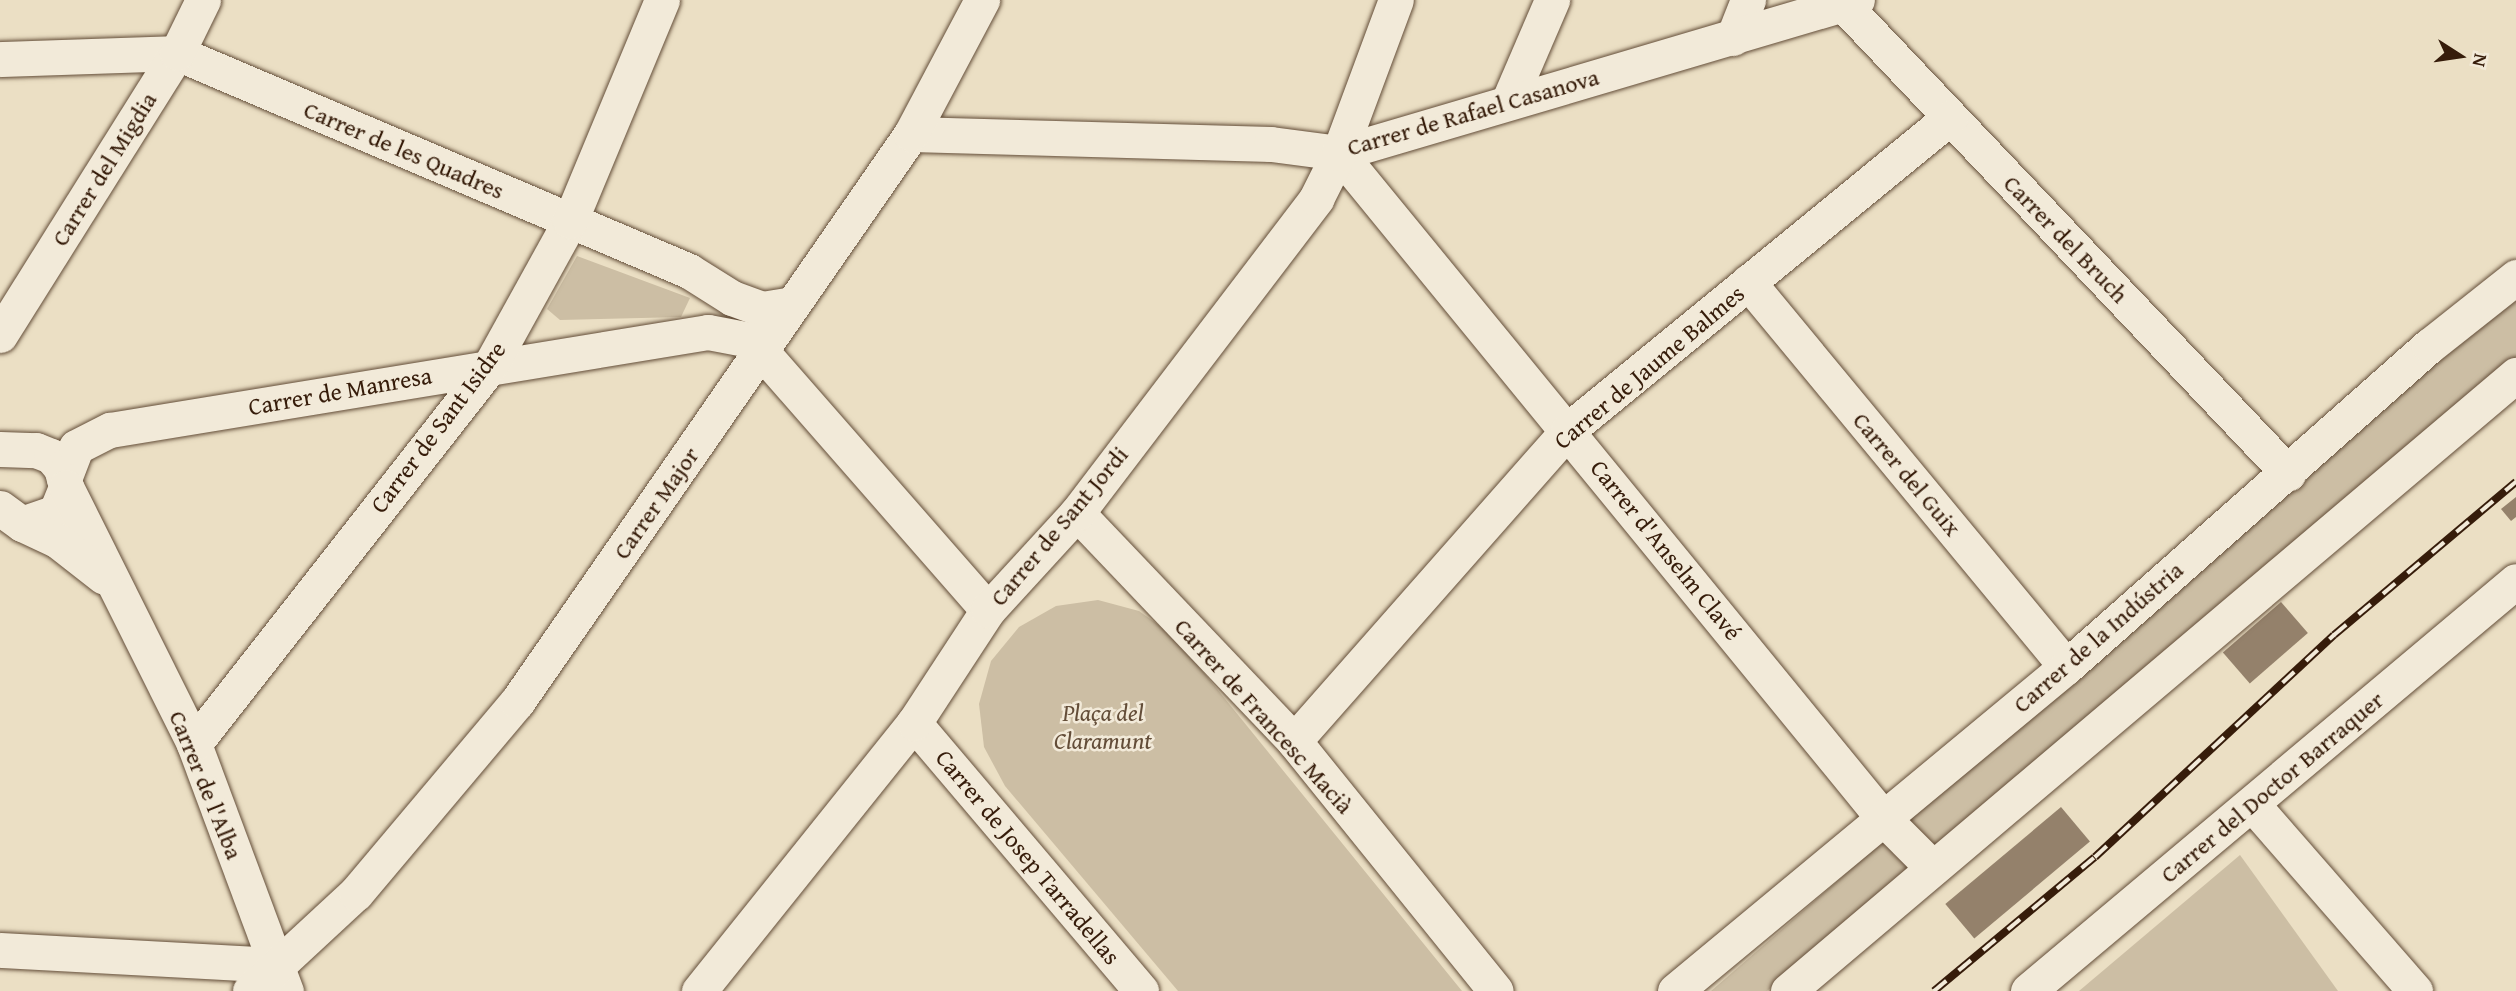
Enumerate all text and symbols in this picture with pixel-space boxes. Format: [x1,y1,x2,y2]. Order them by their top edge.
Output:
north arrow [2425,21,2495,91]
text: N [2466,51,2496,69]
street label: Carrer de Rafael Casanova [1344,62,1602,162]
street label: Carrer del Migdia [45,87,163,251]
street label: Carrer de les Quadres [300,95,508,205]
street label: Carrer del Bruch [1998,169,2134,309]
street label: Carrer de Jaume Balmes [1548,279,1750,455]
street label: Carrer de Sant Isidre [364,336,512,518]
street label: Carrer de Manresa [246,361,434,421]
street label: Carrer del Guix [1847,406,1967,542]
street label: Carrer de Sant Jordi [984,441,1134,611]
street label: Carrer Major [607,442,705,564]
street label: Carrer d'Anselm Clavé [1584,454,1748,646]
street label: Carrer de la Indústria [2007,555,2189,719]
street label: Carrer de Francesc Macià [1169,612,1359,820]
street label: Carrer del Doctor Barraquer [2155,685,2389,889]
park label: Plaça del Claramunt [1054,699,1152,755]
street label: Carrer de l'Alba [163,707,249,863]
street label: Carrer de Josep Tarradellas [930,744,1126,970]

